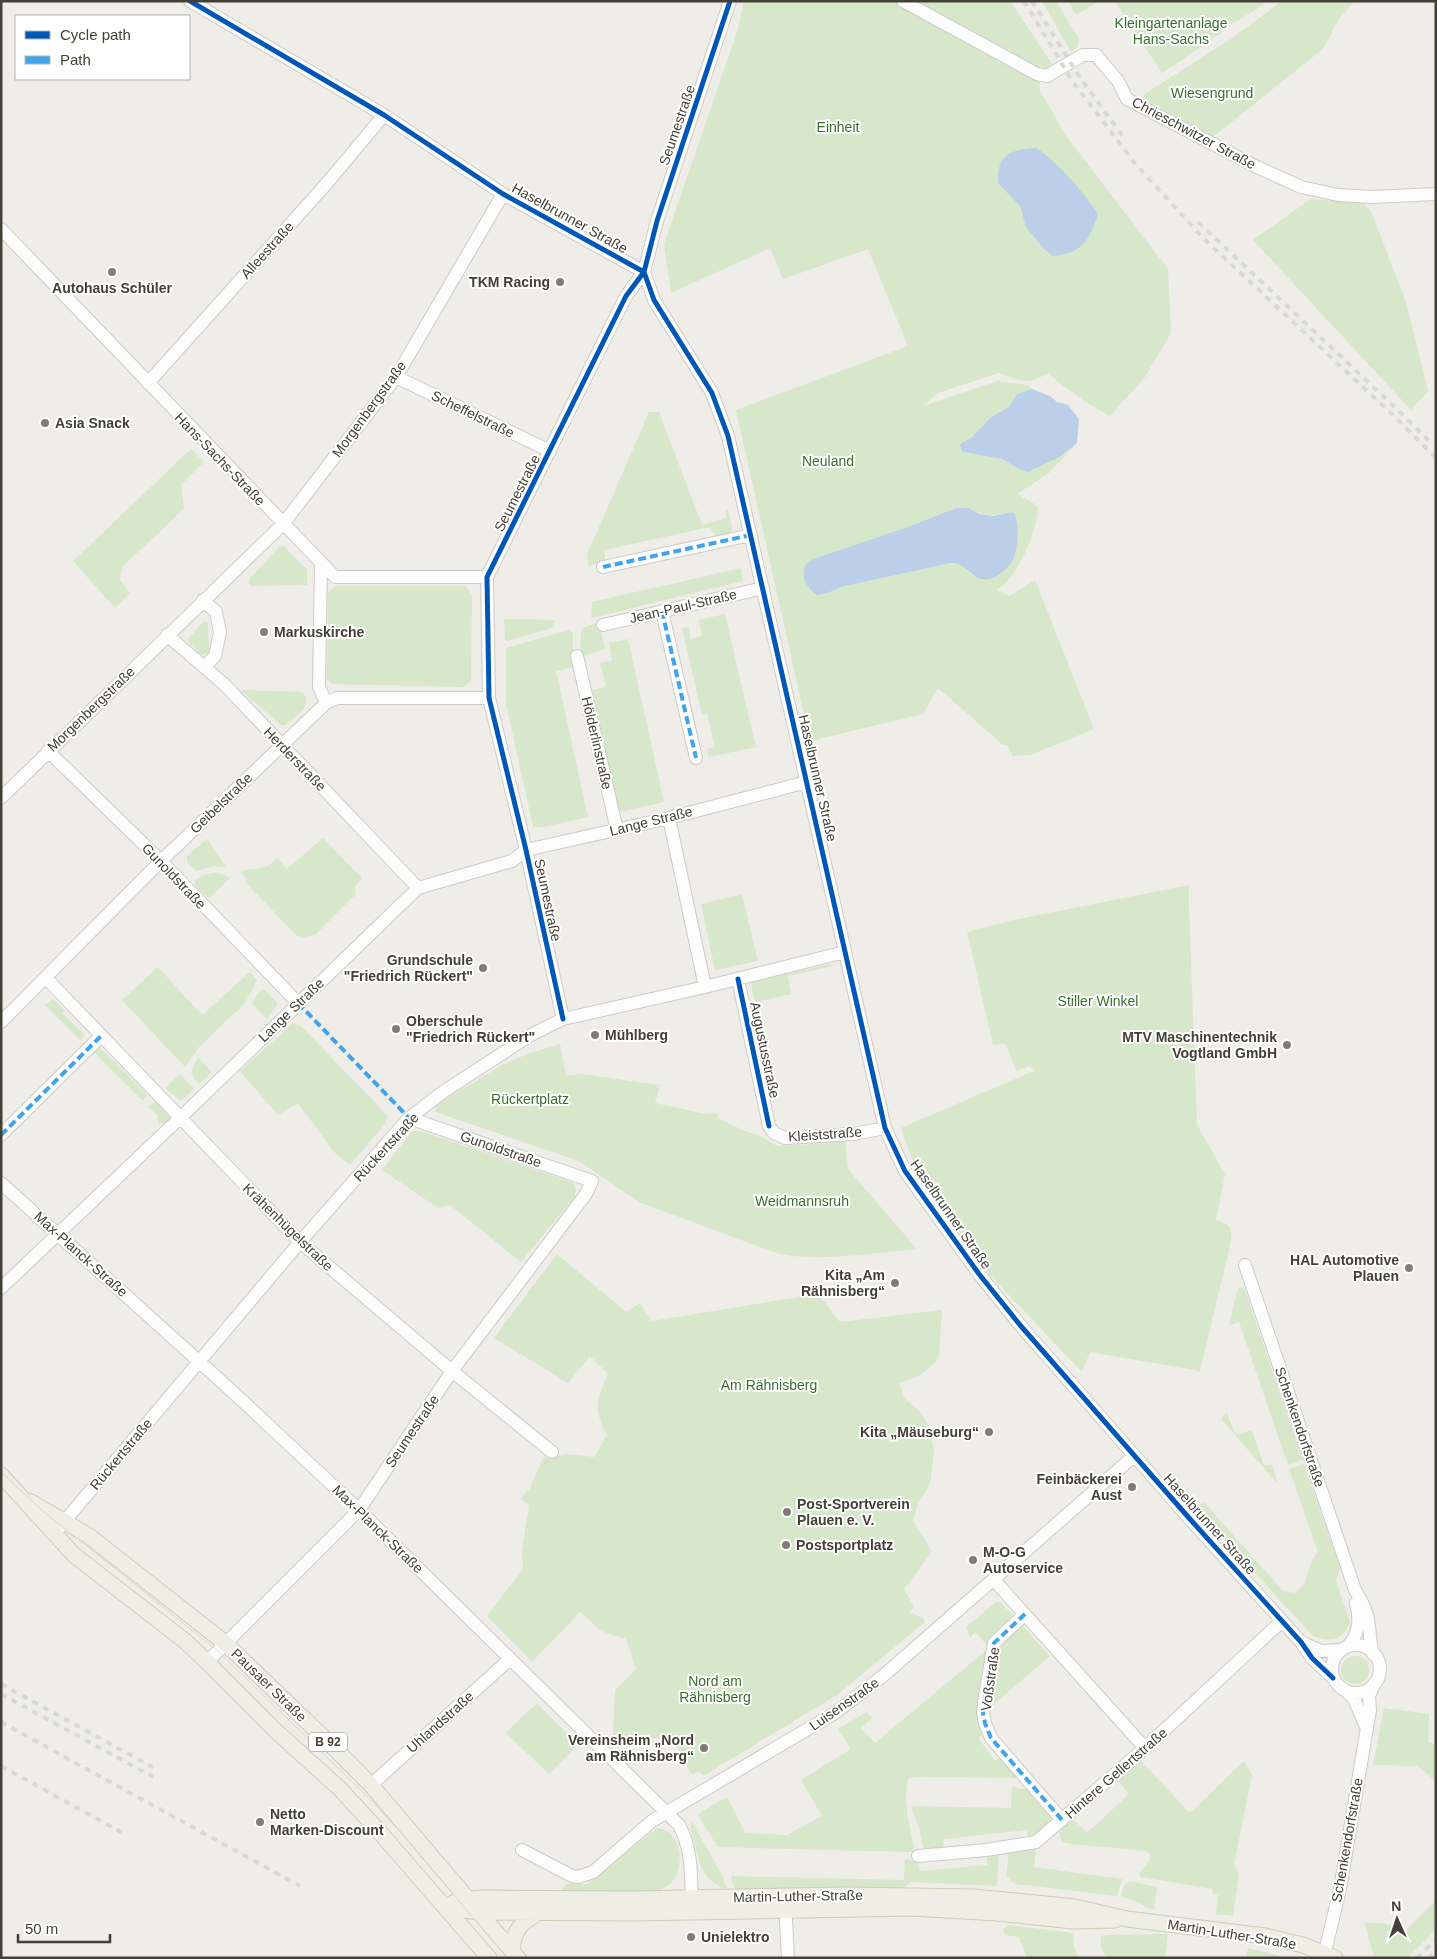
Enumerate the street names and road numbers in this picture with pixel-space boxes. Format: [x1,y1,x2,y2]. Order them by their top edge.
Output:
street label: Seumestraße [656,82,698,167]
street label: Chrieschwitzer Straße [1129,94,1259,172]
street label: Haselbrunner Straße [509,180,631,257]
street label: Alleestraße [237,218,297,282]
street label: Morgenbergstraße [329,358,409,460]
street label: Scheffelstraße [429,387,517,441]
street label: Hans-Sachs-Straße [172,409,269,509]
street label: Seumestraße [491,452,543,534]
street label: Jean-Paul-Straße [628,586,738,626]
street label: Morgenbergstraße [44,663,138,755]
street label: Hölderlinstraße [579,695,616,791]
street label: Haselbrunner Straße [796,713,840,843]
street label: Herderstraße [261,724,330,794]
street label: Geibelstraße [187,769,256,837]
street label: Lange Straße [608,803,694,839]
street label: Gunoldstraße [139,840,209,912]
street label: Seumestraße [531,857,565,943]
street label: Lange Straße [255,975,327,1045]
street label: Augustusstraße [747,1000,783,1100]
street label: Rückertstraße [350,1109,422,1185]
street label: Kleiststraße [788,1123,863,1145]
street label: Gunoldstraße [458,1128,544,1170]
street label: Haselbrunner Straße [907,1156,995,1272]
street label: Krähenhügelstraße [240,1180,337,1274]
street label: Max-Planck-Straße [31,1208,131,1300]
street label: Schenkendorfstraße [1272,1365,1328,1489]
street label: Seumestraße [382,1392,442,1470]
street label: Rückertstraße [87,1415,156,1493]
street label: Haselbrunner Straße [1161,1470,1260,1578]
street label: Max-Planck-Straße [329,1482,427,1577]
street label: Pausaer Straße [228,1645,310,1725]
street label: Voßstraße [978,1646,1002,1712]
street label: Luisenstraße [806,1674,882,1734]
street label: Uhlandstraße [403,1688,477,1756]
street label: Hintere Gellertstraße [1062,1724,1170,1822]
road number: B 92 [309,1732,347,1751]
street label: Schenkendorfstraße [1328,1776,1366,1903]
street label: Martin-Luther-Straße [733,1887,863,1905]
street label: Martin-Luther-Straße [1167,1916,1298,1952]

